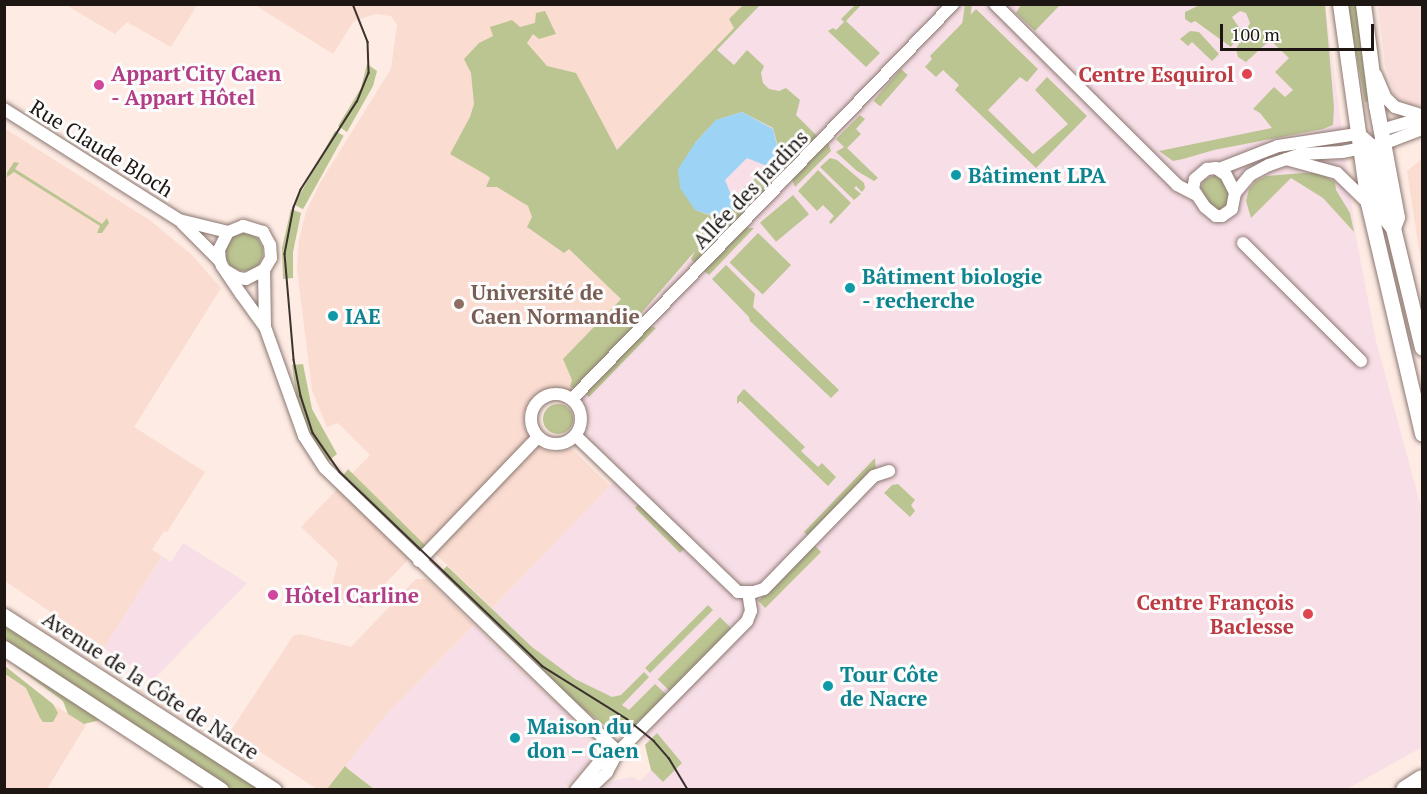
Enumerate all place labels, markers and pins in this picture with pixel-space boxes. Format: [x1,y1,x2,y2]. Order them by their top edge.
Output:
place label: Appart'City Caen - Appart Hôtel [111,60,281,110]
place label: Centre Esquirol [1078,61,1234,87]
marker: Centre Esquirol [1238,65,1256,83]
marker: Appart'City Caen - Appart Hôtel [92,78,106,92]
place label: Bâtiment LPA [968,162,1106,188]
marker: Bâtiment LPA [949,168,963,182]
place label: Bâtiment biologie - recherche [862,263,1042,313]
place label: Université de Caen Normandie [471,279,640,329]
marker: Bâtiment biologie - recherche [843,281,857,295]
marker: Université de Caen Normandie [452,297,466,311]
place label: IAE [345,303,381,329]
marker: IAE [326,309,340,323]
place label: Hôtel Carline [285,582,419,608]
marker: Hôtel Carline [266,588,280,602]
place label: Centre François Baclesse [1136,589,1294,639]
marker: Centre François Baclesse [1299,605,1317,623]
place label: Tour Côte de Nacre [840,661,938,711]
marker: Tour Côte de Nacre [821,679,835,693]
place label: Maison du don – Caen [527,713,640,763]
marker: Maison du don – Caen [508,731,522,745]

